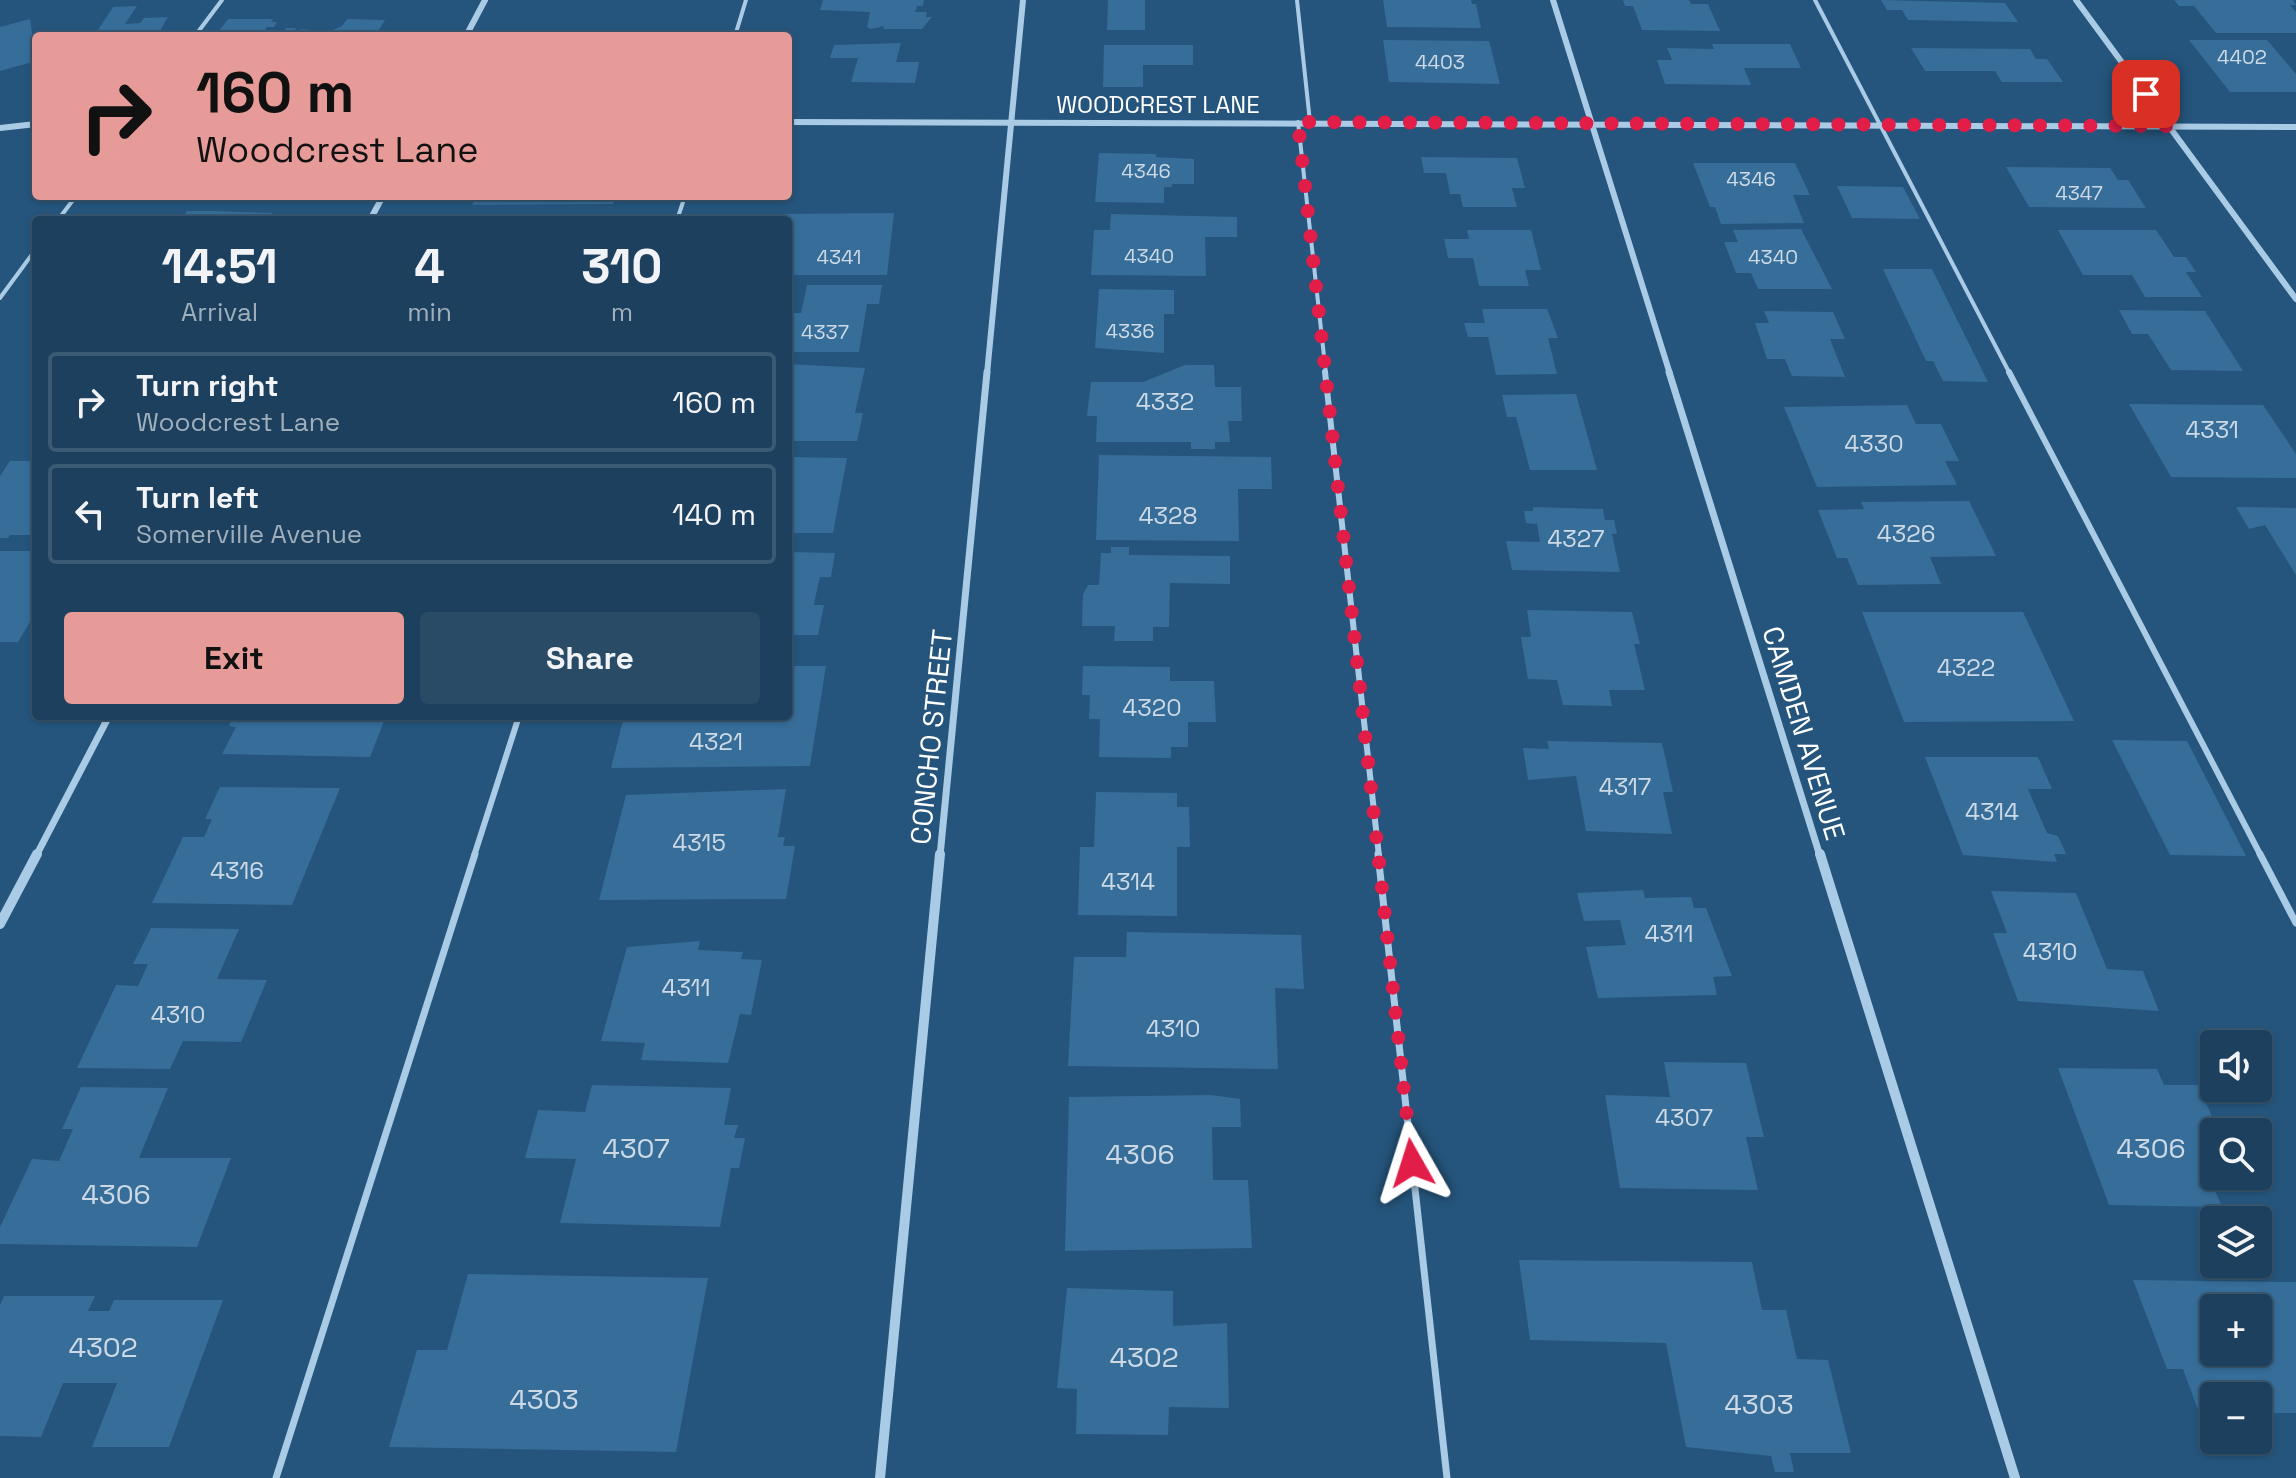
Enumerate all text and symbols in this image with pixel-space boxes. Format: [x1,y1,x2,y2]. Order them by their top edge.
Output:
house number: 4402 [2217,44,2267,70]
house number: 4403 [1415,49,1465,75]
text: 160 m [196,57,354,128]
pin [2112,60,2180,128]
icon: right [64,64,168,168]
icon: arrive [2124,72,2168,116]
street label: WOODCREST LANE [1056,89,1260,120]
text: Woodcrest Lane [196,127,479,173]
house number: 4346 [1121,158,1171,184]
house number: 4346 [1726,166,1776,192]
house number: 4347 [2055,180,2103,206]
text: 14:51 [162,236,278,297]
text: 4 [414,236,445,297]
text: 310 [581,236,662,297]
house number: 4340 [1124,243,1174,269]
house number: 4341 [817,244,861,270]
house number: 4340 [1748,244,1798,270]
text: Arrival [181,295,258,329]
text: min [407,295,452,329]
text: m [611,295,633,329]
house number: 4336 [1106,318,1154,344]
house number: 4337 [801,319,849,345]
text: Turn right [136,366,279,405]
icon: right [68,380,112,424]
text: 160 m [672,383,756,422]
house number: 4332 [1136,386,1194,417]
text: Woodcrest Lane [136,405,340,439]
house number: 4331 [2185,414,2239,445]
house number: 4330 [1844,428,1904,459]
text: Turn left [136,478,259,517]
icon: left [68,492,112,536]
text: 140 m [672,495,756,534]
house number: 4328 [1139,500,1197,531]
text: Somerville Avenue [136,517,362,551]
house number: 4326 [1877,518,1935,549]
house number: 4327 [1547,523,1605,554]
button: Exit [64,612,404,704]
button: Share [420,612,760,704]
street label: CAMDEN AVENUE [1754,622,1854,844]
street label: CONCHO STREET [902,628,960,846]
house number: 4322 [1937,652,1995,683]
house number: 4320 [1122,692,1182,723]
house number: 4321 [689,726,743,757]
house number: 4317 [1599,771,1651,802]
house number: 4314 [1965,796,2019,827]
house number: 4315 [672,827,726,858]
house number: 4316 [210,855,264,886]
house number: 4314 [1101,866,1155,897]
house number: 4311 [1644,918,1694,949]
house number: 4310 [2023,936,2077,967]
house number: 4311 [661,972,711,1003]
house number: 4310 [151,999,205,1030]
house number: 4310 [1146,1013,1200,1044]
map controls [2200,1030,2272,1454]
button: sound [2200,1030,2272,1102]
house number: 4307 [1655,1102,1713,1133]
button: search [2200,1118,2272,1190]
position arrow [1370,1121,1454,1205]
house number: 4307 [602,1130,670,1166]
house number: 4306 [2116,1130,2186,1166]
house number: 4306 [1105,1136,1175,1172]
house number: 4306 [81,1176,151,1212]
button: layers [2200,1206,2272,1278]
button: + [2200,1294,2272,1366]
house number: 4302 [68,1329,138,1365]
house number: 4302 [1109,1339,1179,1375]
house number: 4303 [509,1381,579,1417]
button: − [2200,1382,2272,1454]
house number: 4303 [1724,1386,1794,1422]

